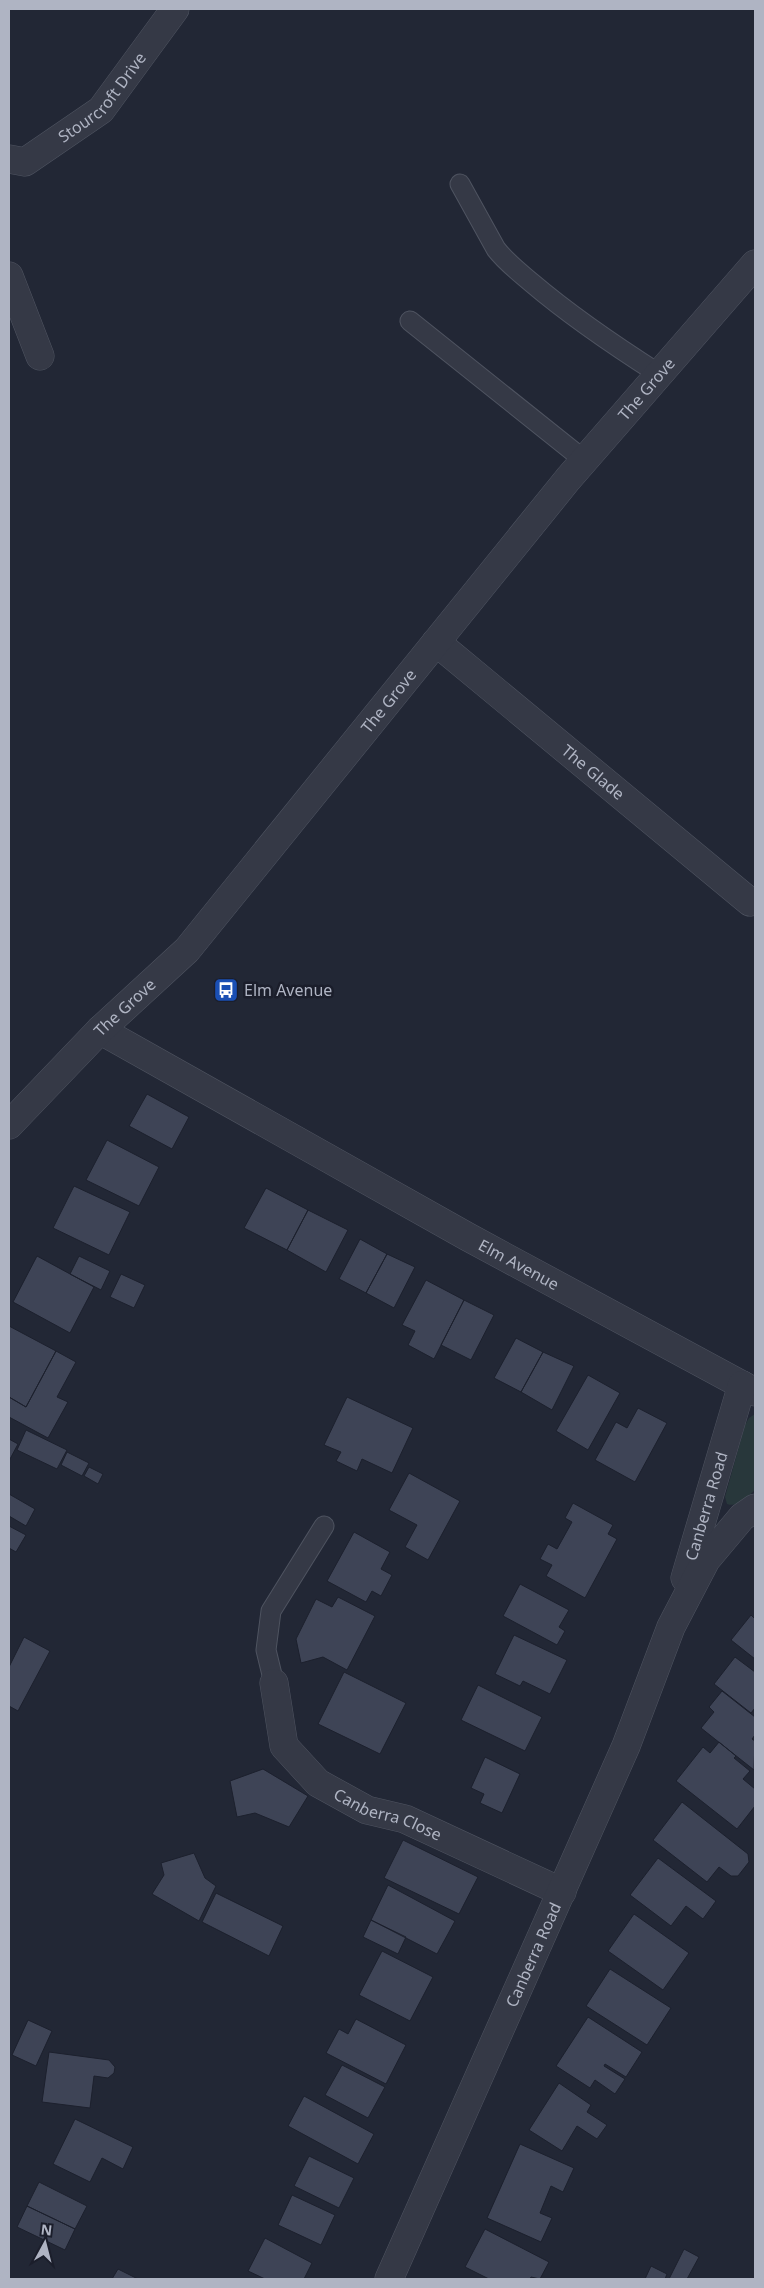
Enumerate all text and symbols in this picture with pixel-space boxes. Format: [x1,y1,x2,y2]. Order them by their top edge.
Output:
street label: Stourcroft Drive [54,48,151,147]
street label: The Grove [613,353,680,425]
street label: The Grove [356,664,421,738]
street label: The Glade [557,740,629,805]
street label: The Grove [89,973,160,1041]
bus stop icon: Elm Avenue [213,977,239,1003]
place label: Elm Avenue [244,979,332,1001]
street label: Elm Avenue [475,1234,563,1295]
street label: Canberra Road [680,1449,733,1563]
street label: Canberra Close [330,1783,445,1846]
street label: Canberra Road [500,1899,566,2010]
north arrow [20,2218,70,2268]
text: N [40,2219,53,2240]

